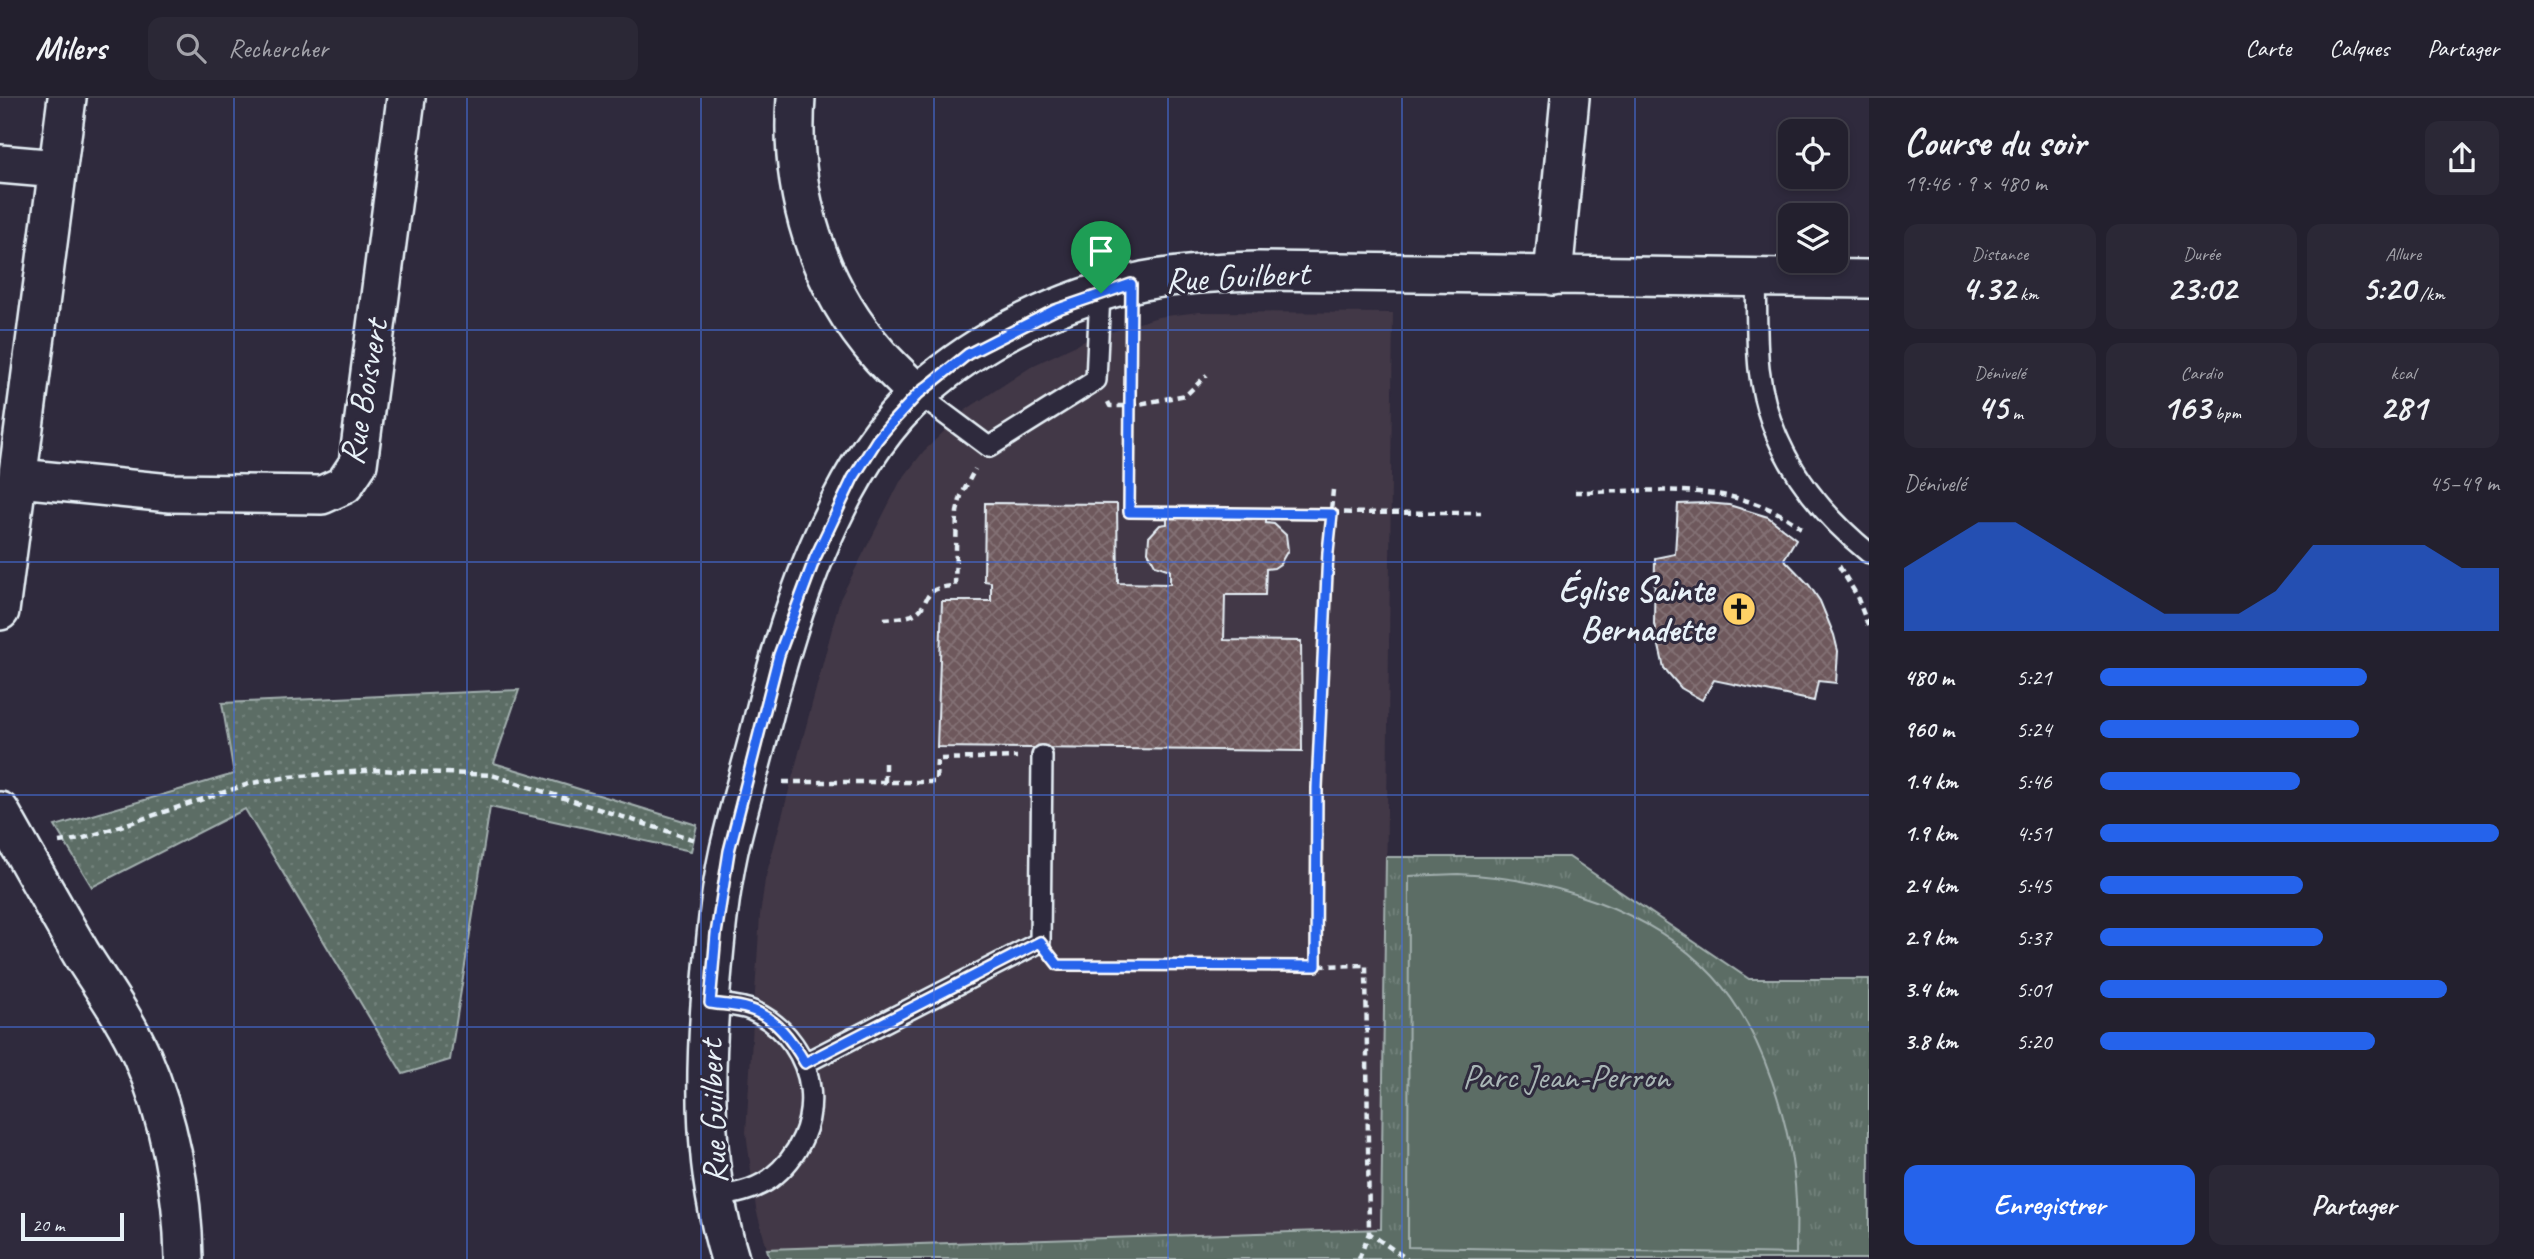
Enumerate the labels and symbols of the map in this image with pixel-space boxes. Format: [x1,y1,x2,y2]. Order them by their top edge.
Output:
pin [1071,221,1131,293]
street label: Rue Guilbert [1164,250,1314,303]
street label: Rue Boisvert [329,313,399,468]
place label: Église Sainte Bernadette [1558,567,1717,652]
church icon: Église Sainte Bernadette [1720,590,1758,628]
street label: Rue Guilbert [687,1036,738,1185]
park label: Parc Jean-Perron [1462,1054,1672,1099]
scale bar [21,1210,124,1242]

